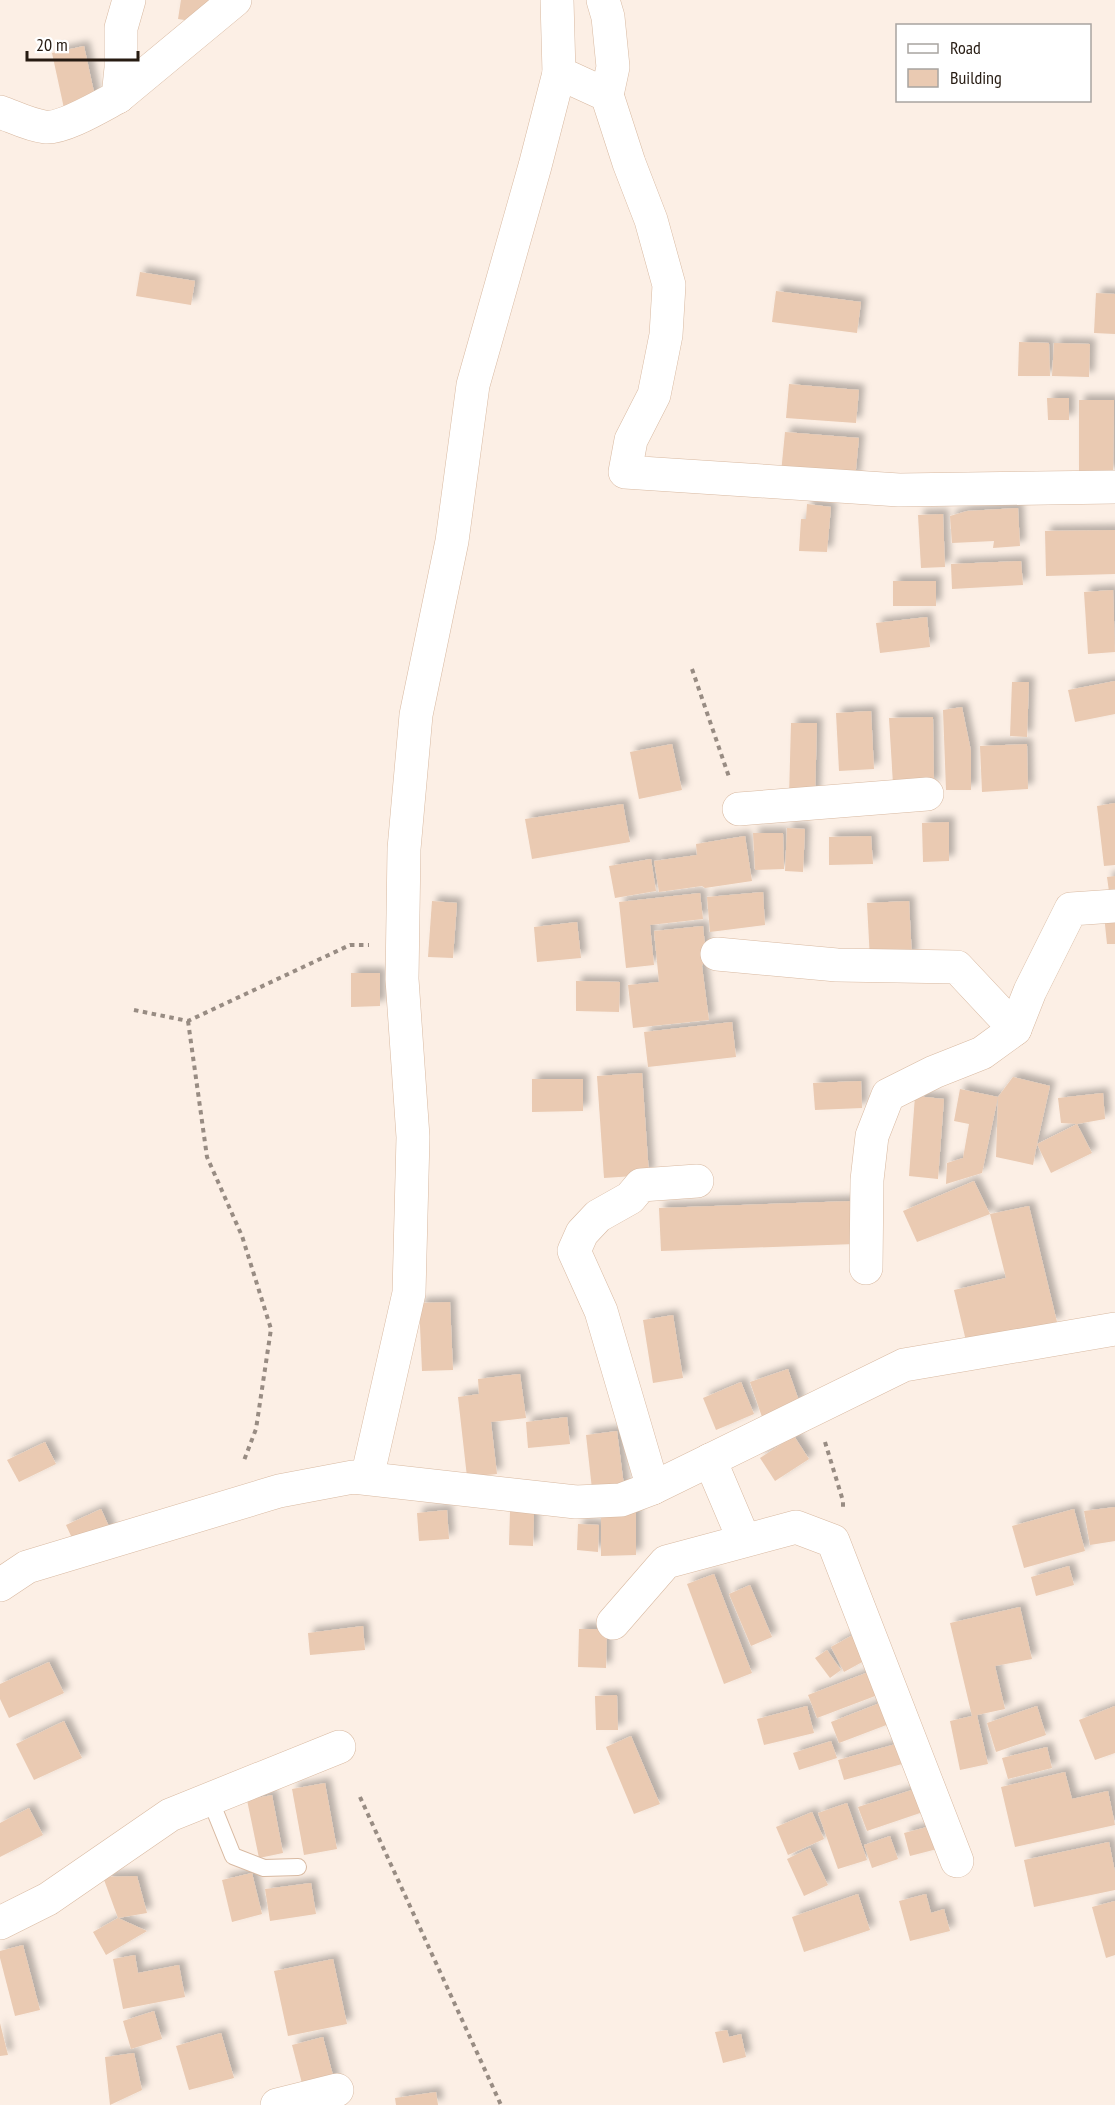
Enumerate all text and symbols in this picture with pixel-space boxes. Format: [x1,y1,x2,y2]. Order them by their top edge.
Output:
scale bar [27,24,138,62]
legend [896,24,1091,102]
text: 20 m [36,33,68,56]
text: Road [950,36,981,59]
text: Building [950,66,1002,89]

